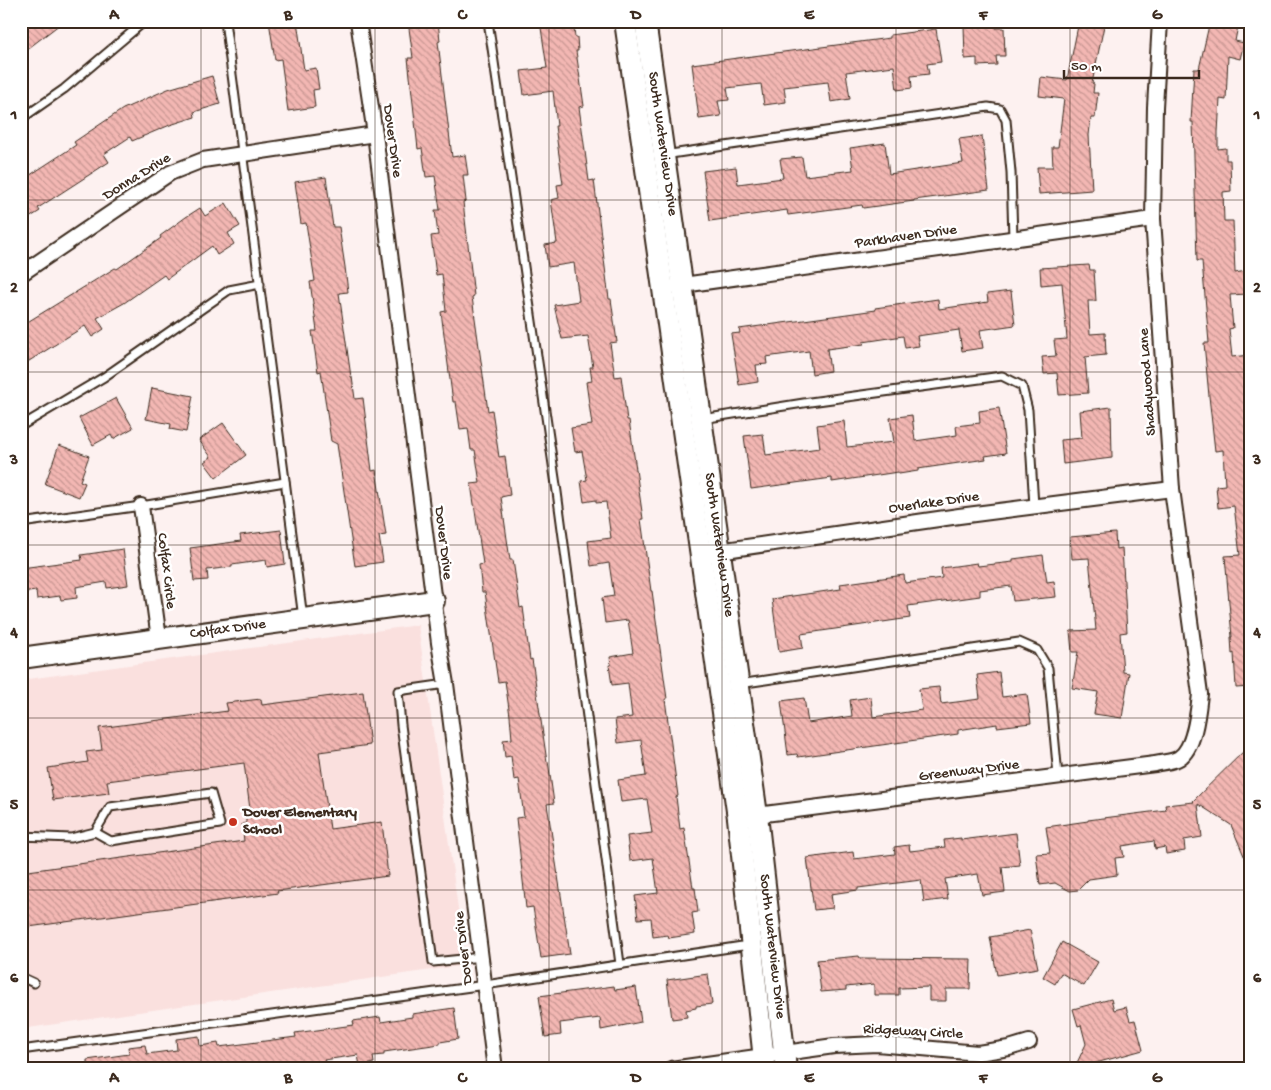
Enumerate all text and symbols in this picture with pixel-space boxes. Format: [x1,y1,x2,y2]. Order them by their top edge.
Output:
text: A [108,7,120,26]
text: B [283,7,293,26]
text: C [457,7,468,26]
text: D [629,7,642,26]
text: E [804,7,815,26]
text: F [978,7,989,26]
text: G [1152,7,1163,26]
scale bar [1064,48,1198,80]
text: 50 m [1071,58,1102,76]
street label: South Waterview Drive [643,71,681,217]
street label: Dover Drive [378,102,406,179]
text: 1 [10,107,17,126]
text: 1 [1253,107,1260,126]
street label: Donna Drive [99,149,174,205]
street label: Parkhaven Drive [853,221,958,253]
text: 2 [10,280,18,299]
text: 2 [1253,280,1261,299]
street label: Shadywood Lane [1135,327,1161,436]
text: 3 [9,452,18,471]
text: 3 [1252,452,1261,471]
street label: South Waterview Drive [700,472,738,618]
street label: Overlake Drive [888,488,981,518]
street label: Dover Drive [429,504,456,581]
street label: Colfax Circle [152,532,180,610]
street label: Colfax Drive [189,615,267,644]
text: 4 [9,625,18,644]
text: 4 [1252,625,1261,644]
street label: Greenway Drive [918,756,1020,786]
text: 5 [10,797,19,816]
text: 5 [1253,797,1262,816]
place label: Dover Elementary School [241,804,357,839]
marker: Dover Elementary School [227,816,239,828]
street label: South Waterview Drive [755,873,789,1020]
street label: Dover Drive [451,910,478,987]
text: 6 [10,970,19,989]
text: 6 [1253,970,1262,989]
street label: Ridgeway Circle [863,1020,964,1044]
text: A [108,1070,120,1089]
text: B [283,1070,293,1089]
text: C [457,1070,468,1089]
text: D [629,1070,642,1089]
text: E [804,1070,815,1089]
text: F [978,1070,989,1089]
text: G [1152,1070,1163,1089]

